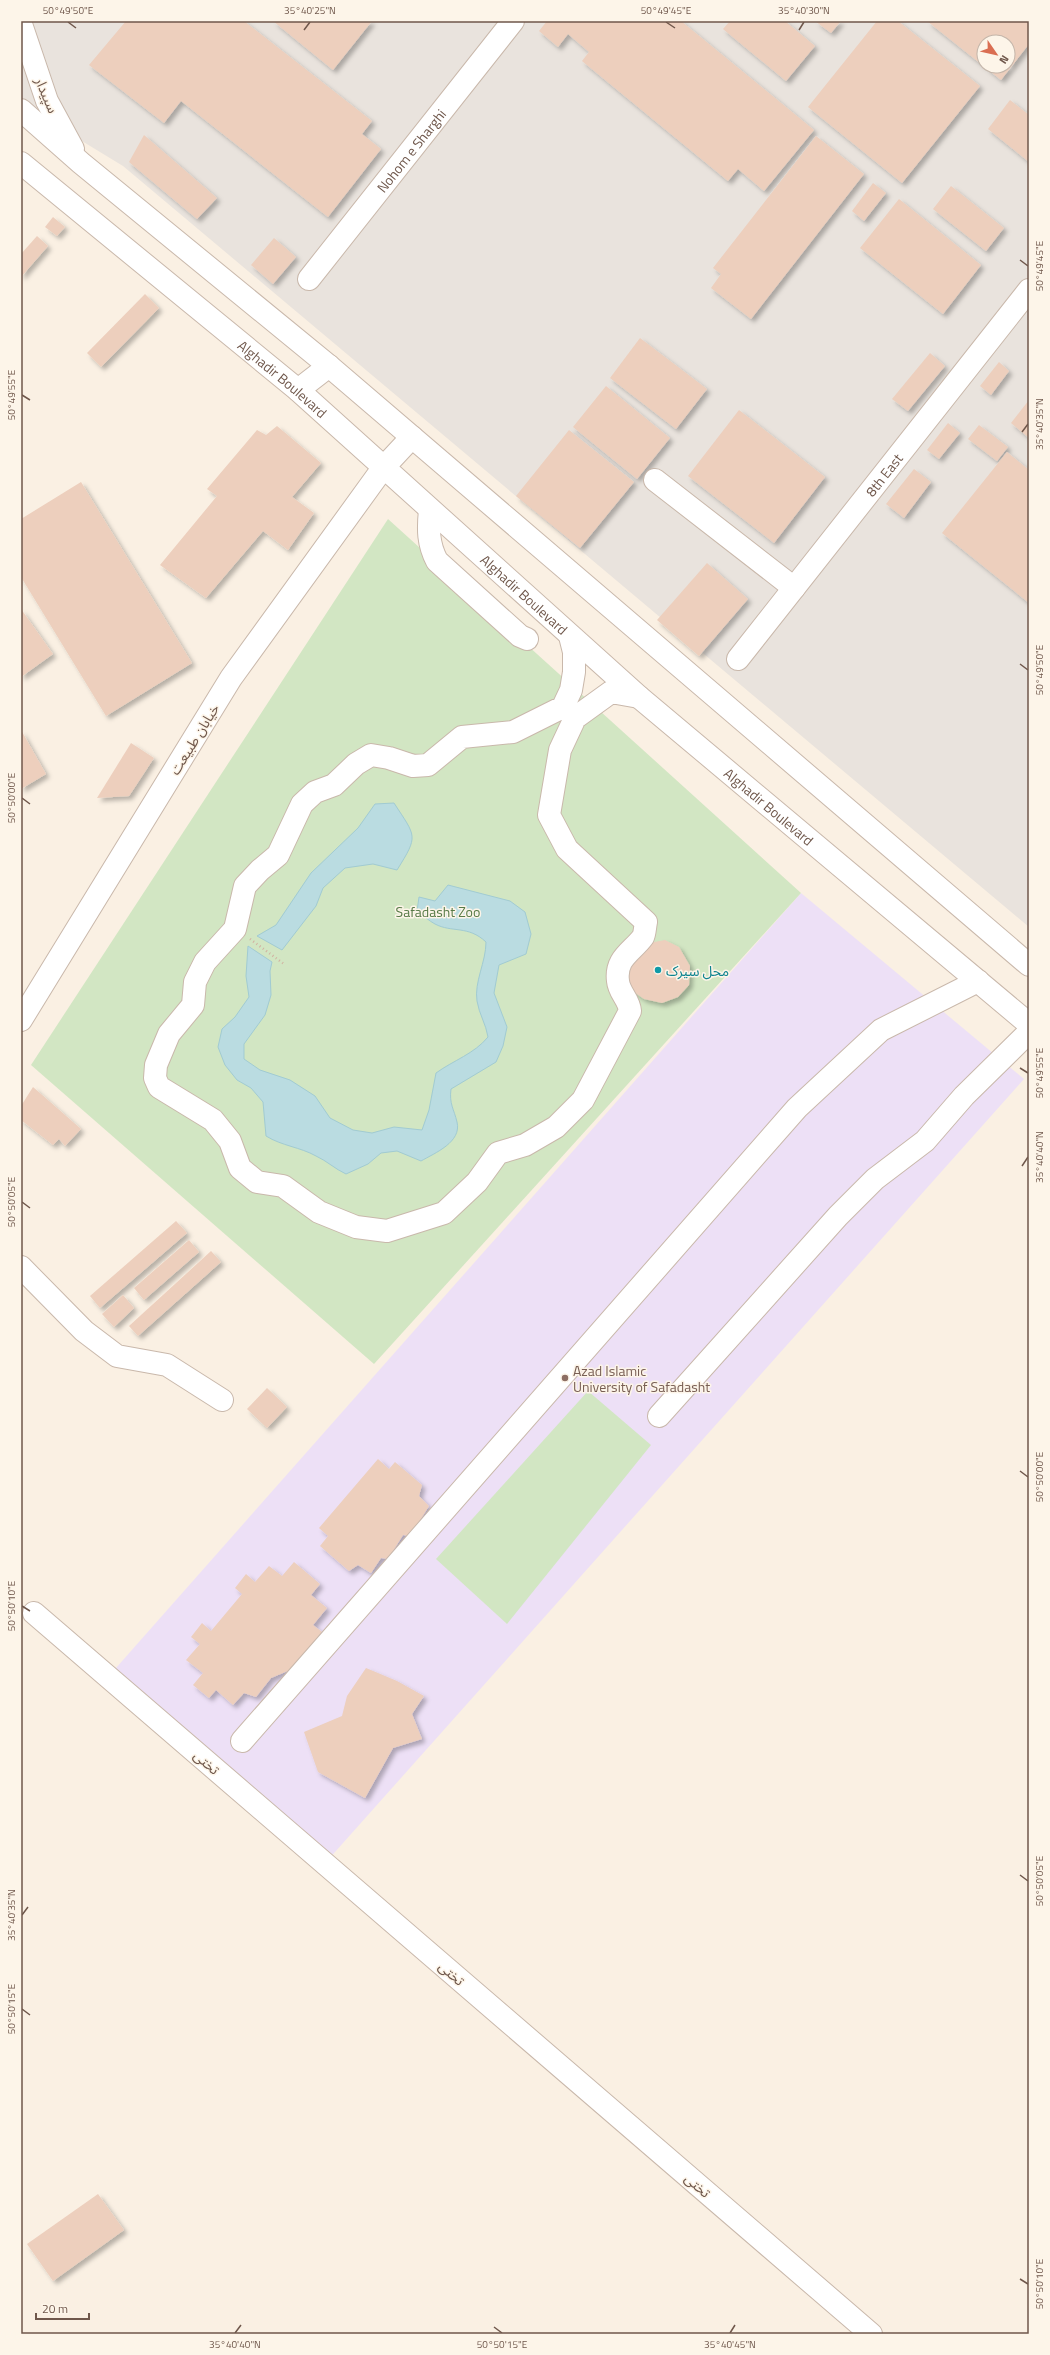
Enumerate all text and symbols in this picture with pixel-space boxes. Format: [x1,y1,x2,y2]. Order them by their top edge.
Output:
text: 50°49'50"E [43,3,94,18]
text: 35°40'25"N [284,3,336,18]
text: 50°49'45"E [641,3,692,18]
text: 35°40'30"N [778,3,830,18]
north arrow [976,34,1016,74]
text: N [996,52,1013,67]
street label: سپیدار [30,73,64,116]
street label: Nohom e Sharghi [371,104,450,197]
text: 50°49'45"E [1032,240,1047,291]
street label: Alghadir Boulevard [234,335,332,422]
text: 50°49'55"E [4,369,19,420]
text: 35°40'35"N [1032,398,1047,450]
street label: 8th East [860,448,907,500]
street label: Alghadir Boulevard [476,549,573,639]
text: 50°49'50"E [1032,644,1047,695]
street label: خیابان طبیعت [164,699,224,779]
street label: Alghadir Boulevard [720,762,819,850]
text: 50°50'00"E [4,772,19,823]
park label: Safadasht Zoo [396,901,480,922]
place label: محل سیرک [666,960,729,981]
marker: محل سیرک [653,965,663,975]
text: 50°49'55"E [1032,1047,1047,1098]
text: 35°40'40"N [1032,1131,1047,1183]
text: 50°50'05"E [4,1176,19,1227]
place label: Azad Islamic University of Safadasht [573,1360,710,1397]
marker: Azad Islamic University of Safadasht [560,1373,570,1383]
text: 50°50'00"E [1032,1451,1047,1502]
text: 50°50'10"E [4,1580,19,1631]
street label: تختی [189,1745,225,1779]
text: 50°50'05"E [1032,1855,1047,1906]
text: 35°40'35"N [4,1889,19,1941]
street label: تختی [434,1956,470,1990]
text: 50°50'15"E [4,1983,19,2034]
street label: تختی [680,2168,716,2202]
text: 50°50'10"E [1032,2258,1047,2309]
scale bar [36,2295,89,2321]
text: 20 m [42,2299,68,2318]
text: 35°40'40"N [209,2337,261,2352]
text: 50°50'15"E [477,2337,528,2352]
text: 35°40'45"N [704,2337,756,2352]

